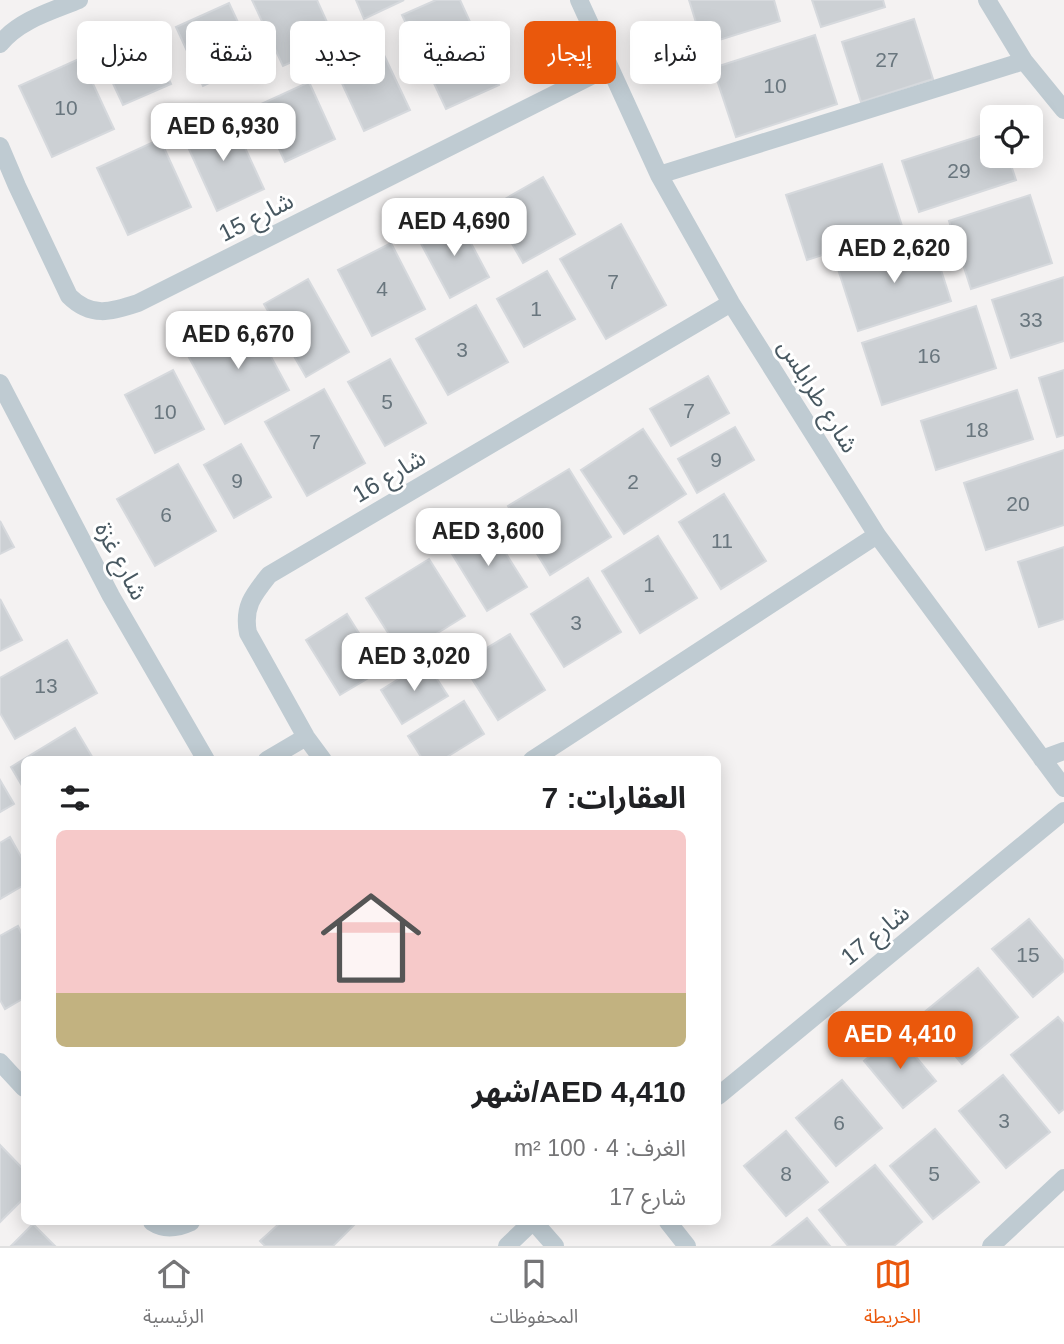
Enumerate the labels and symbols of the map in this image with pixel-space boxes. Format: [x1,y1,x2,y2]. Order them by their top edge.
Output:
house number: 27 [875,48,899,71]
house number: 10 [763,74,787,97]
house number: 10 [54,96,78,119]
pin: AED 6,930 [143,104,303,163]
house number: 29 [947,159,971,182]
street label: شارع 15 [214,186,299,250]
pin: AED 4,690 [374,198,534,258]
pin: AED 2,620 [814,226,974,285]
house number: 7 [607,270,619,293]
house number: 4 [376,277,388,300]
house number: 1 [530,297,542,320]
house number: 33 [1019,308,1043,331]
pin: AED 6,670 [158,312,318,371]
street label: شارع طرابلس [770,334,864,459]
house number: 3 [456,338,468,361]
house number: 16 [917,344,941,367]
house number: 5 [381,390,393,413]
house number: 7 [683,399,695,422]
house number: 10 [153,400,177,423]
house number: 18 [965,418,989,441]
house number: 7 [309,430,321,453]
street label: شارع 16 [347,443,432,511]
house number: 9 [710,448,722,471]
house number: 9 [231,469,243,492]
house number: 2 [627,470,639,493]
house number: 20 [1006,492,1030,515]
house number: 6 [160,503,172,526]
pin: AED 3,600 [408,508,568,568]
street label: شارع غزة [86,517,153,606]
house number: 11 [711,529,733,552]
house number: 1 [643,573,655,596]
house number: 3 [570,611,582,634]
pin: AED 3,020 [334,634,494,693]
house number: 13 [34,674,58,697]
street label: شارع 17 [835,899,917,973]
house number: 15 [1016,943,1040,966]
pin: AED 4,410 [820,1012,980,1071]
house number: 3 [998,1109,1010,1132]
house number: 6 [833,1111,845,1134]
house number: 8 [780,1162,792,1185]
house number: 5 [928,1162,940,1185]

